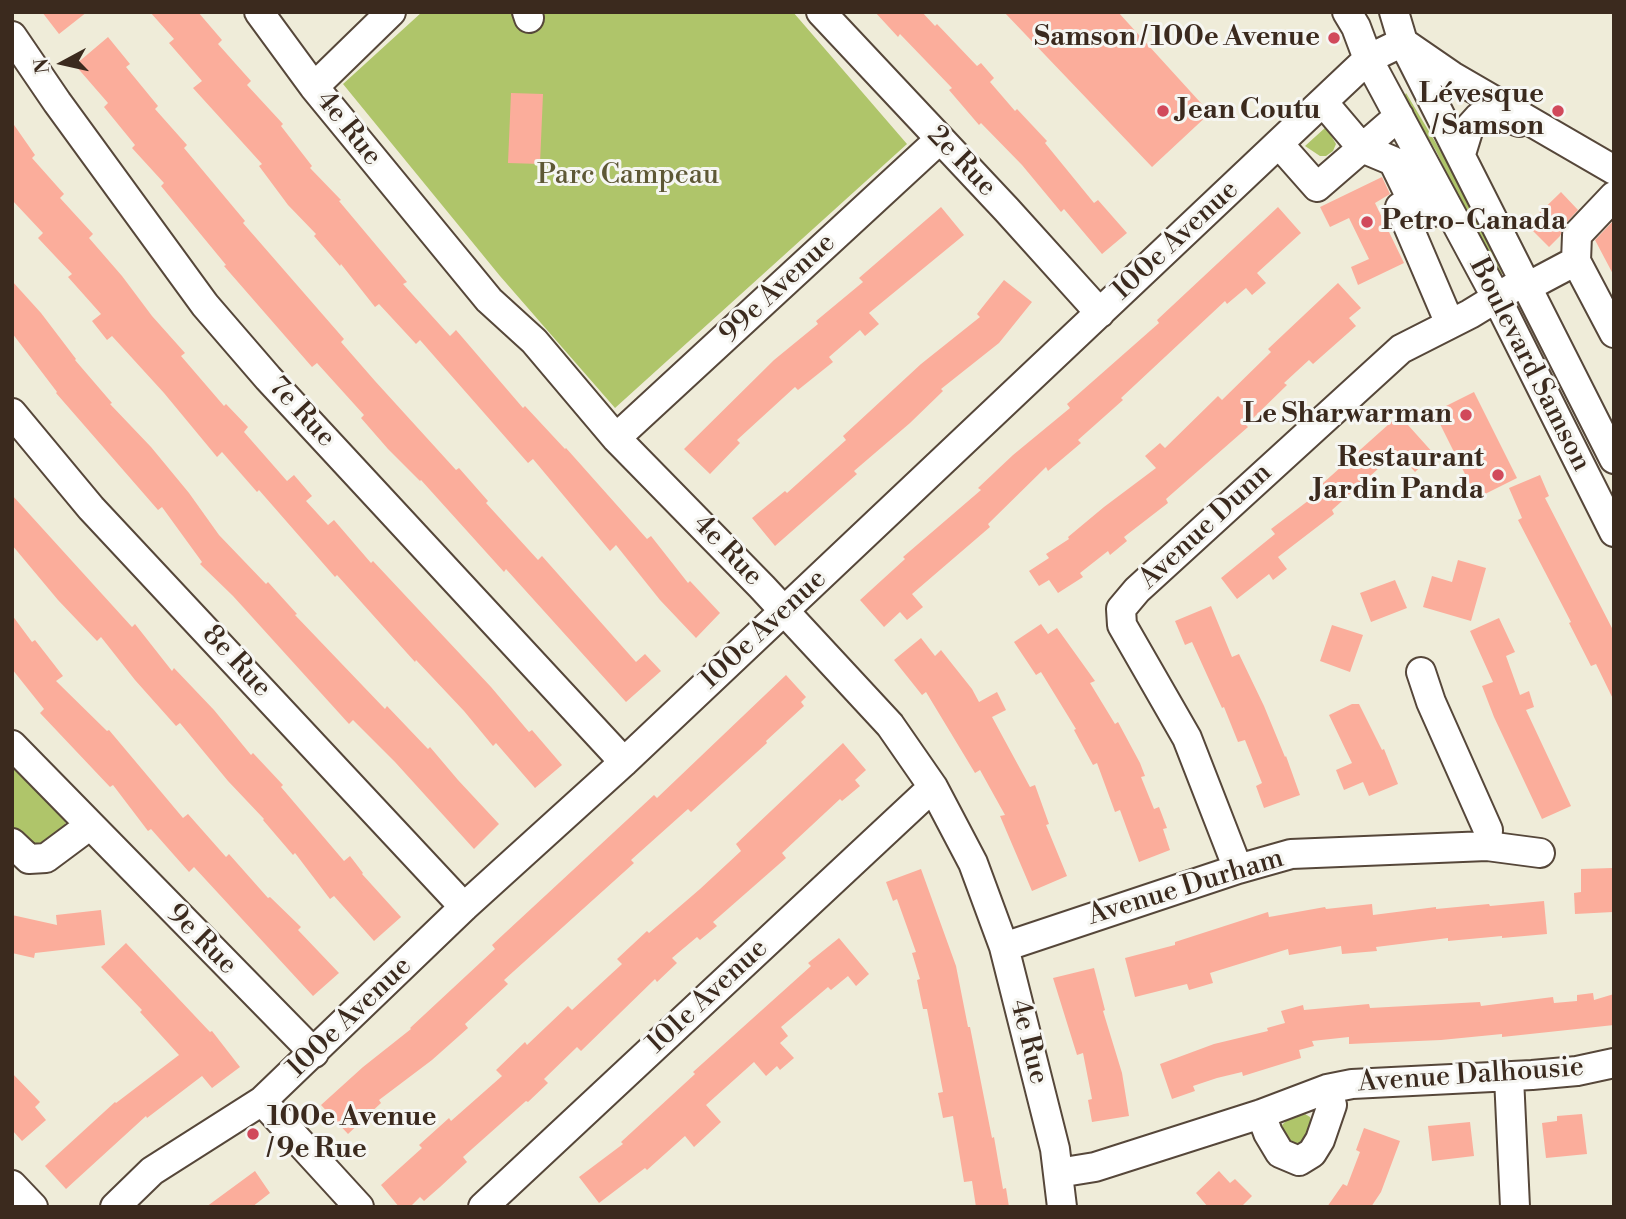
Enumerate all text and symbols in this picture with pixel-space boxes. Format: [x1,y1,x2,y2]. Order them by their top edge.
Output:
place label: Samson / 100e Avenue [1034,21,1320,55]
north arrow [28,28,98,98]
marker: Samson / 100e Avenue [1326,30,1342,46]
text: N [29,57,55,75]
place label: Lévesque / Samson [1419,78,1544,144]
street label: 4e Rue [308,85,388,173]
place label: Jean Coutu [1177,94,1320,128]
marker: Jean Coutu [1155,103,1171,119]
marker: Lévesque / Samson [1550,103,1566,119]
street label: 2e Rue [919,120,1003,204]
park label: Parc Campeau [537,159,719,193]
street label: 100e Avenue [1106,174,1246,308]
place label: Petro-Canada [1381,205,1566,239]
marker: Petro-Canada [1359,214,1375,230]
street label: 99e Avenue [713,227,843,351]
street label: Boulevard Samson [1461,253,1597,477]
street label: 7e Rue [260,371,342,455]
place label: Le Sharwarman [1243,398,1452,432]
marker: Le Sharwarman [1458,407,1474,423]
place label: Restaurant Jardin Panda [1312,442,1484,508]
street label: Avenue Dunn [1133,457,1279,597]
marker: Restaurant Jardin Panda [1490,467,1506,483]
street label: 4e Rue [685,508,769,594]
street label: 100e Avenue [694,563,834,697]
street label: 8e Rue [194,619,278,705]
street label: Avenue Durham [1084,842,1288,934]
street label: 9e Rue [159,898,243,982]
street label: 101e Avenue [641,933,775,1061]
street label: 100e Avenue [281,950,419,1086]
street label: 4e Rue [1001,996,1055,1088]
street label: Avenue Dalhousie [1357,1051,1585,1101]
place label: 100e Avenue / 9e Rue [267,1101,437,1167]
marker: 100e Avenue / 9e Rue [245,1126,261,1142]

